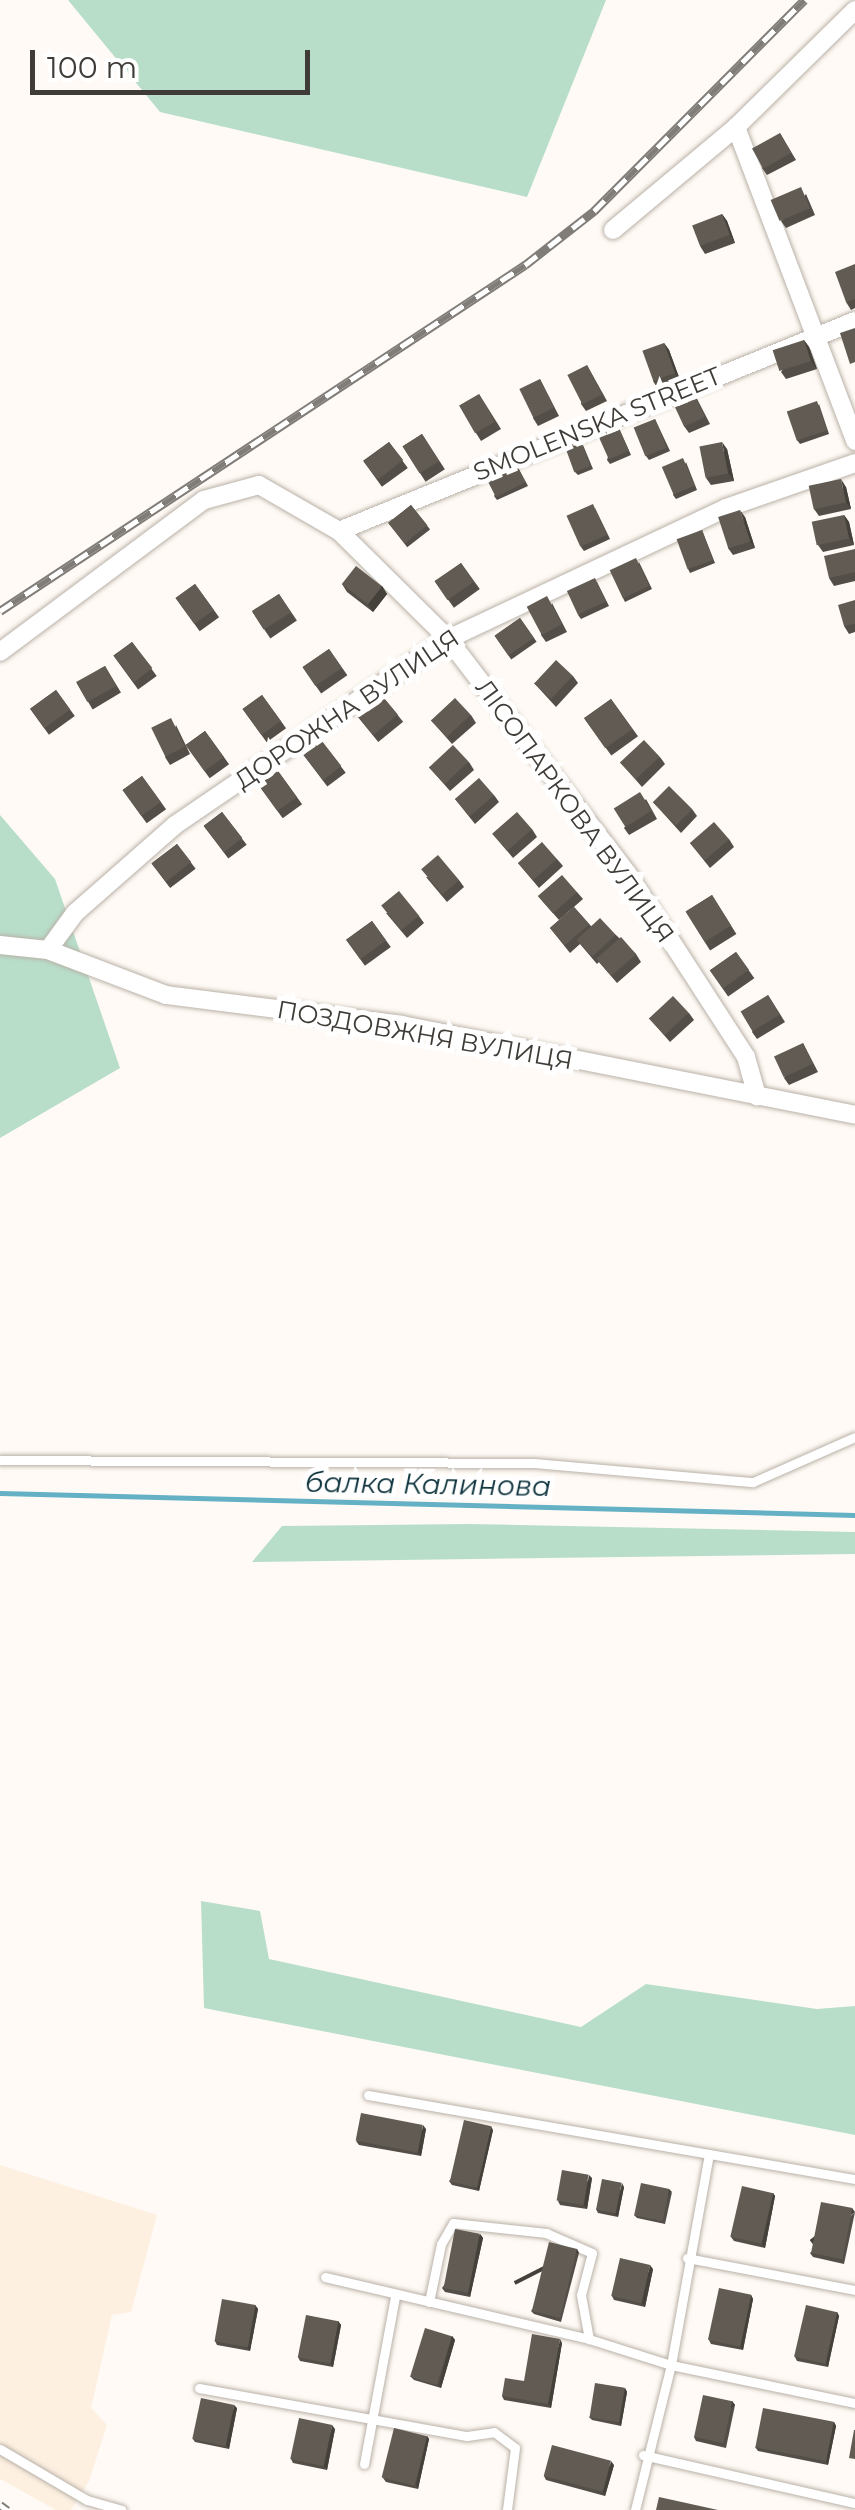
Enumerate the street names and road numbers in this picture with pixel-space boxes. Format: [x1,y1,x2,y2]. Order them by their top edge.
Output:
street label: SMOLENSKA STREET [469,361,725,487]
street label: ДОРОЖНА ВУЛИЦЯ [229,623,465,795]
street label: ЛІСОПАРКОВА ВУЛИЦЯ [469,673,681,949]
street label: ПОЗДОВЖНЯ ВУЛИЦЯ [275,994,575,1076]

